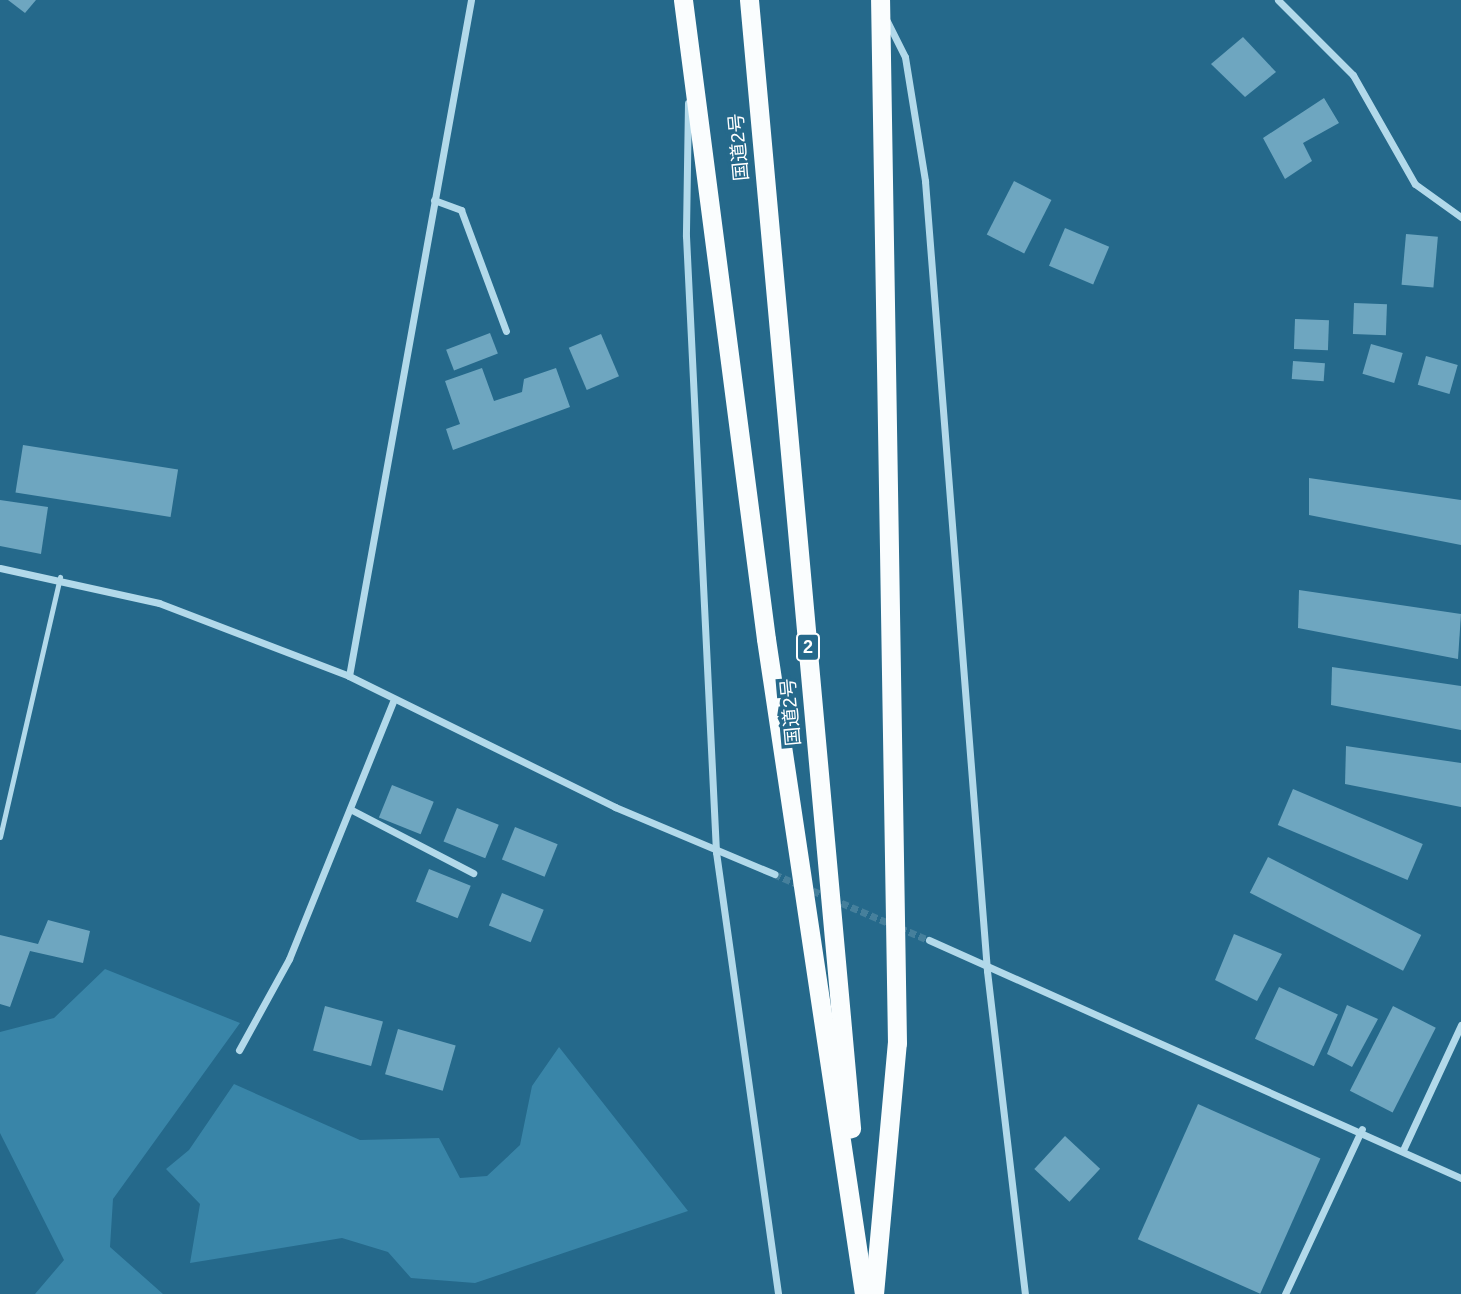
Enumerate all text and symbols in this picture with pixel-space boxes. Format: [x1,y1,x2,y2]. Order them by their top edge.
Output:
street label: 国道2号 [725,112,753,182]
road number: 2 [796,632,820,662]
street label: 国道2号 [777,677,805,747]

